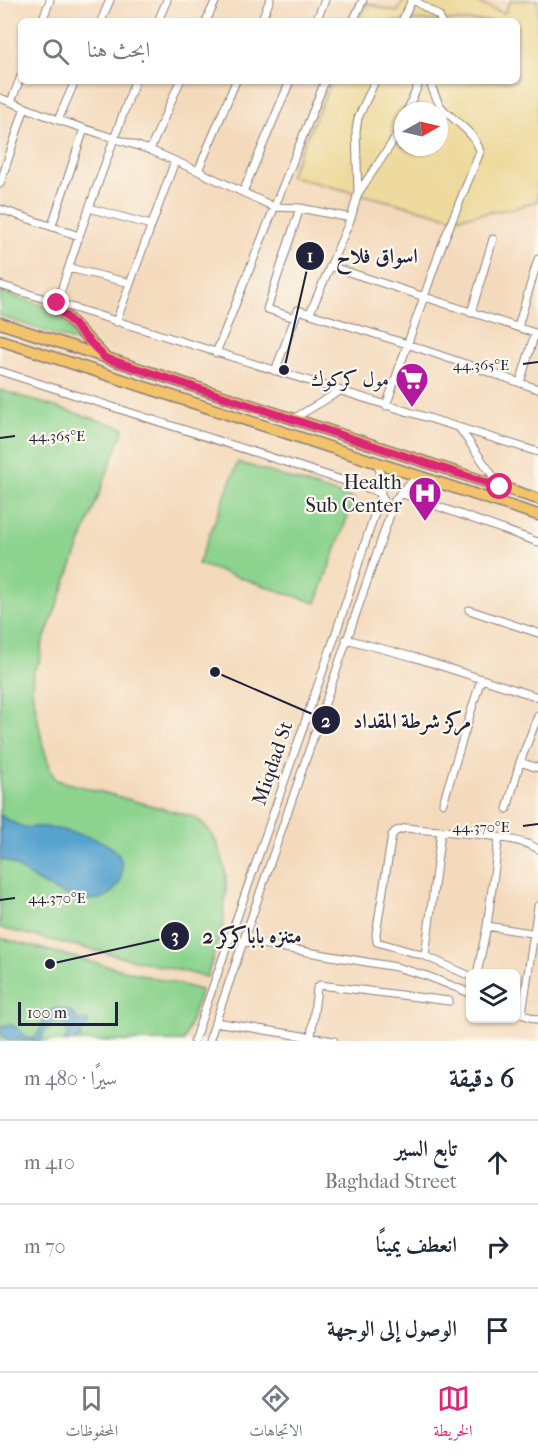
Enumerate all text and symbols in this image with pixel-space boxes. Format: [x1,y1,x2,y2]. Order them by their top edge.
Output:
search box [18,18,520,84]
icon: search [39,35,72,68]
text: ابحث هنا [87,37,150,63]
north arrow [394,102,448,156]
callout: اسواق فلاح [295,236,430,275]
text: اسواق فلاح [336,244,418,275]
text: 1 [307,246,313,267]
route end [43,289,69,315]
text: 44.365°E [453,356,509,374]
supermarket icon: مول كركوك [394,361,430,408]
place label: مول كركوك [311,368,389,392]
text: 44.365°E [29,427,85,445]
place label: Health Sub Center [305,471,403,517]
route start [486,473,512,499]
hospital icon: Health Sub Center [407,475,443,522]
callout: مركز شرطة المقداد [311,701,483,740]
text: مركز شرطة المقداد [353,709,471,736]
text: 2 [321,711,331,732]
street label: Miqdad St [247,718,298,808]
text: 44.370°E [452,818,510,836]
text: 44.370°E [28,889,86,907]
callout: متنزه باباكركر 2 [160,917,313,956]
text: متنزه باباكركر 2 [202,924,302,949]
text: 3 [171,926,179,947]
map controls [466,969,520,1023]
button: layers [466,969,520,1023]
scale bar [18,999,118,1026]
text: 100 m [27,1003,67,1022]
text: 6 دقيقة [449,1063,514,1094]
text: سيرًا · 480 m [24,1067,117,1090]
text: تابع السير [395,1136,457,1162]
icon: ahead [481,1146,514,1179]
text: 410 m [24,1151,75,1174]
text: Baghdad Street [325,1170,457,1193]
icon: right [481,1230,514,1263]
text: انعطف يمينًا [376,1232,457,1258]
text: 70 m [24,1235,66,1258]
icon: arrive [481,1314,514,1347]
text: الوصول إلى الوجهة [327,1316,457,1342]
tab: المحفوظات [66,1382,118,1446]
tab: الاتجاهات [249,1382,303,1446]
tab: الخريطة [434,1382,473,1446]

